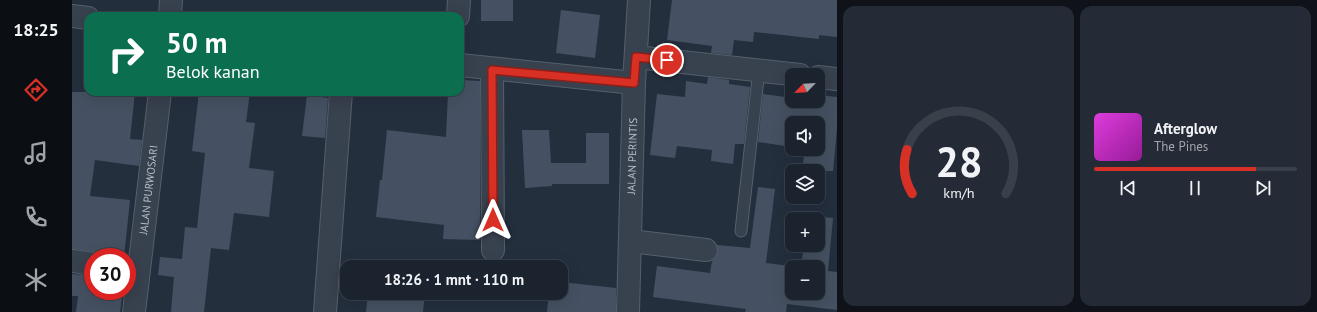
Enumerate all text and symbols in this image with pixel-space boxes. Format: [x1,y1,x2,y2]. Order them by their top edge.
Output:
text: 18:25 [13,18,59,41]
text: 50 m [166,24,227,61]
icon: right [100,28,152,80]
pin [650,43,684,77]
icon: arrive [656,49,678,71]
text: Belok kanan [166,60,260,83]
north arrow [785,68,825,108]
map controls [785,68,825,300]
icon: directions [22,76,50,104]
button: sound [785,116,825,156]
street label: JALAN PERINTIS [624,117,640,196]
text: Afterglow [1154,119,1217,138]
text: 28 [935,135,982,188]
text: The Pines [1154,138,1208,155]
icon: music [22,139,50,167]
street label: JALAN PURWOSARI [136,144,161,236]
button: layers [785,164,825,204]
icon: previous [1117,177,1139,199]
icon: pause [1184,177,1206,199]
icon: next [1252,177,1274,199]
text: km/h [943,183,974,202]
position arrow [472,199,514,241]
icon: phone [22,203,50,231]
button: + [785,212,825,252]
speed limit sign: 30 [84,248,136,300]
button: − [785,260,825,300]
icon: climate [22,266,50,294]
text: 18:26 · 1 mnt · 110 m [384,270,524,289]

